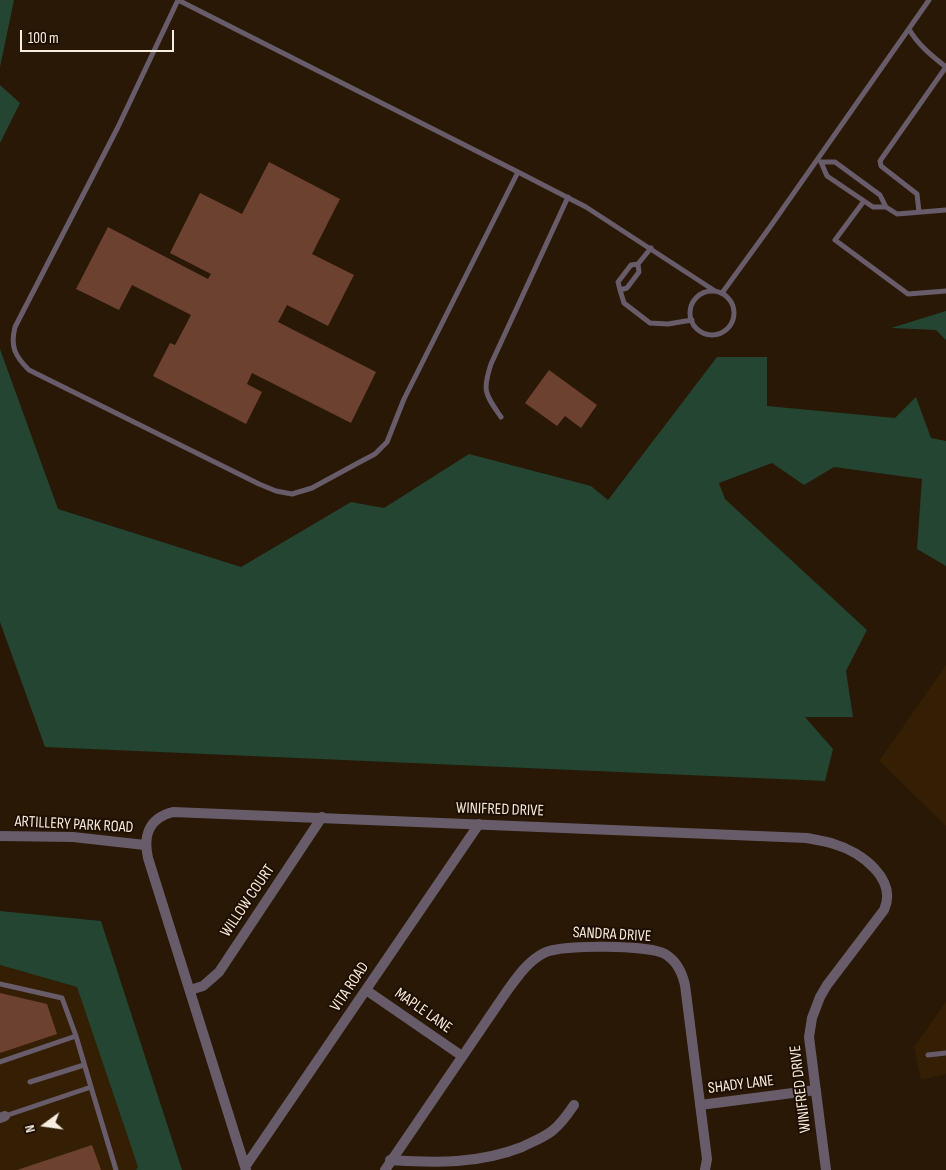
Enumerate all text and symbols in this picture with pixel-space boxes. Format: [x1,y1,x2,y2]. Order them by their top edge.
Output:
scale bar [22,20,176,52]
text: 100 m [28,29,59,48]
street label: WINIFRED DRIVE [456,799,544,821]
street label: ARTILLERY PARK ROAD [14,812,134,838]
street label: WILLOW COURT [217,861,279,941]
street label: SANDRA DRIVE [572,923,652,947]
street label: VITA ROAD [327,959,373,1015]
street label: MAPLE LANE [391,984,455,1038]
street label: WINIFRED DRIVE [786,1044,816,1134]
street label: SHADY LANE [707,1071,775,1099]
north arrow [20,1100,70,1150]
text: N [21,1123,39,1134]

